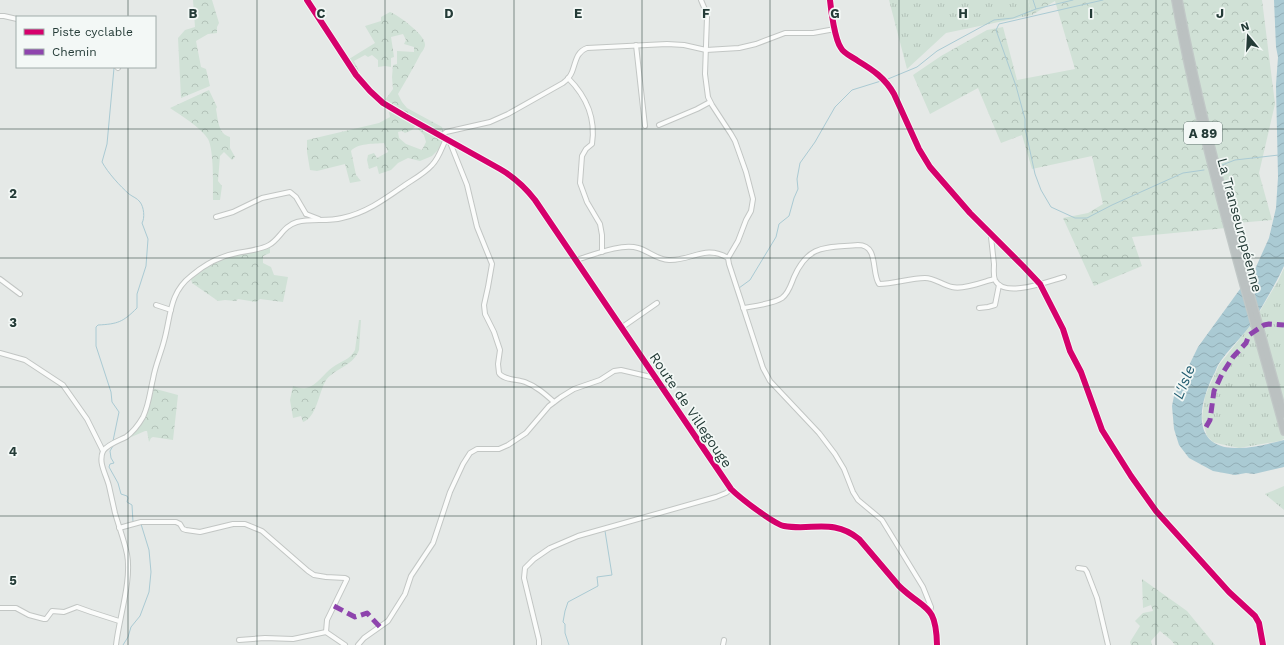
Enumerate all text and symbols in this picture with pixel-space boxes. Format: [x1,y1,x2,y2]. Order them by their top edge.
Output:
text: B [189,6,198,21]
text: C [317,6,326,21]
text: D [444,6,454,21]
text: E [574,6,582,21]
text: F [702,6,710,21]
text: G [830,6,840,21]
text: H [958,6,968,21]
text: I [1089,6,1093,21]
text: J [1216,6,1224,21]
legend [16,16,156,68]
north arrow [1228,16,1268,56]
text: N [1239,20,1251,34]
text: Piste cyclable [52,25,133,39]
text: Chemin [52,45,97,59]
road number: A 89 [1184,122,1222,144]
street label: La Transeuropéenne [1214,156,1266,294]
text: 2 [9,186,17,201]
text: 3 [9,315,17,330]
street label: Route de Villegouge [646,349,736,471]
water label: L'Isle [1169,362,1199,402]
text: 4 [9,444,18,459]
text: 5 [9,573,17,588]

